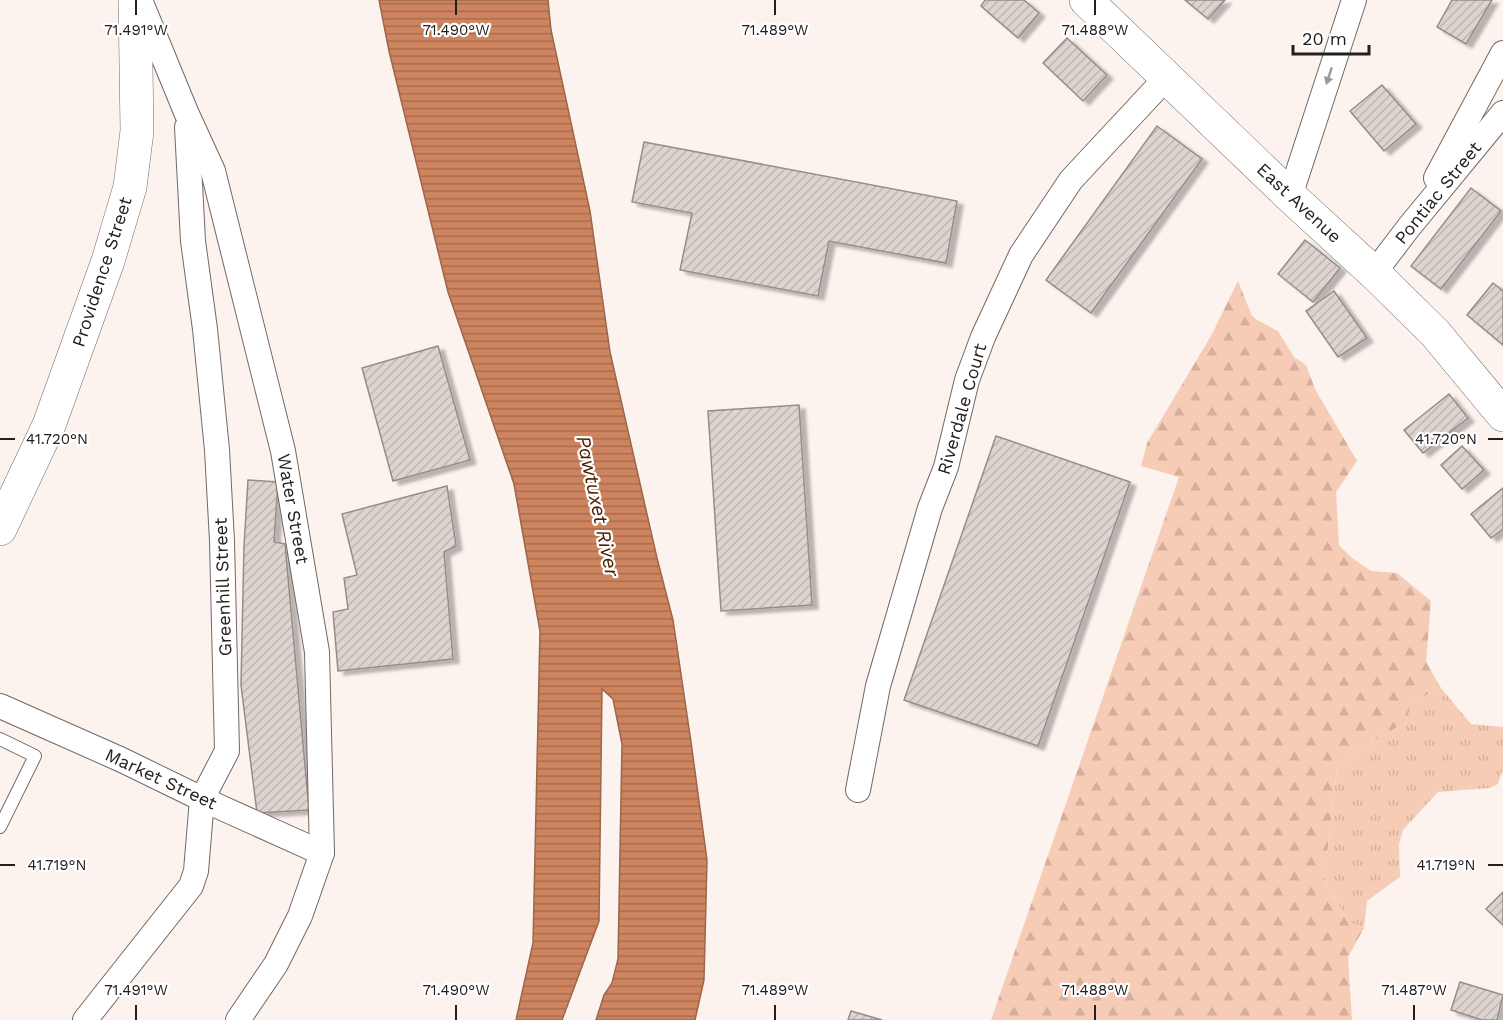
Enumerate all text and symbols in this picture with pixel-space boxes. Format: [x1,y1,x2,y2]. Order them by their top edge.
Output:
scale bar [1293,18,1370,56]
text: 71.491°W [104,21,168,39]
text: 71.490°W [422,21,490,39]
text: 71.489°W [741,21,809,39]
text: 71.488°W [1061,21,1129,39]
text: 20 m [1302,28,1347,49]
one-way arrow [1324,67,1333,85]
street label: Pontiac Street [1390,137,1486,248]
street label: East Avenue [1253,158,1346,247]
street label: Providence Street [67,194,136,350]
street label: Riverdale Court [933,340,990,477]
text: 41.720°N [26,430,88,448]
text: 41.720°N [1415,430,1477,448]
water label: Pawtuxet River [571,433,625,580]
street label: Water Street [273,452,314,566]
street label: Greenhill Street [210,517,235,657]
street label: Market Street [102,744,221,814]
text: 41.719°N [28,856,86,874]
text: 41.719°N [1417,856,1475,874]
text: 71.491°W [104,981,168,999]
text: 71.490°W [422,981,490,999]
text: 71.489°W [741,981,809,999]
text: 71.488°W [1061,981,1129,999]
text: 71.487°W [1381,981,1447,999]

